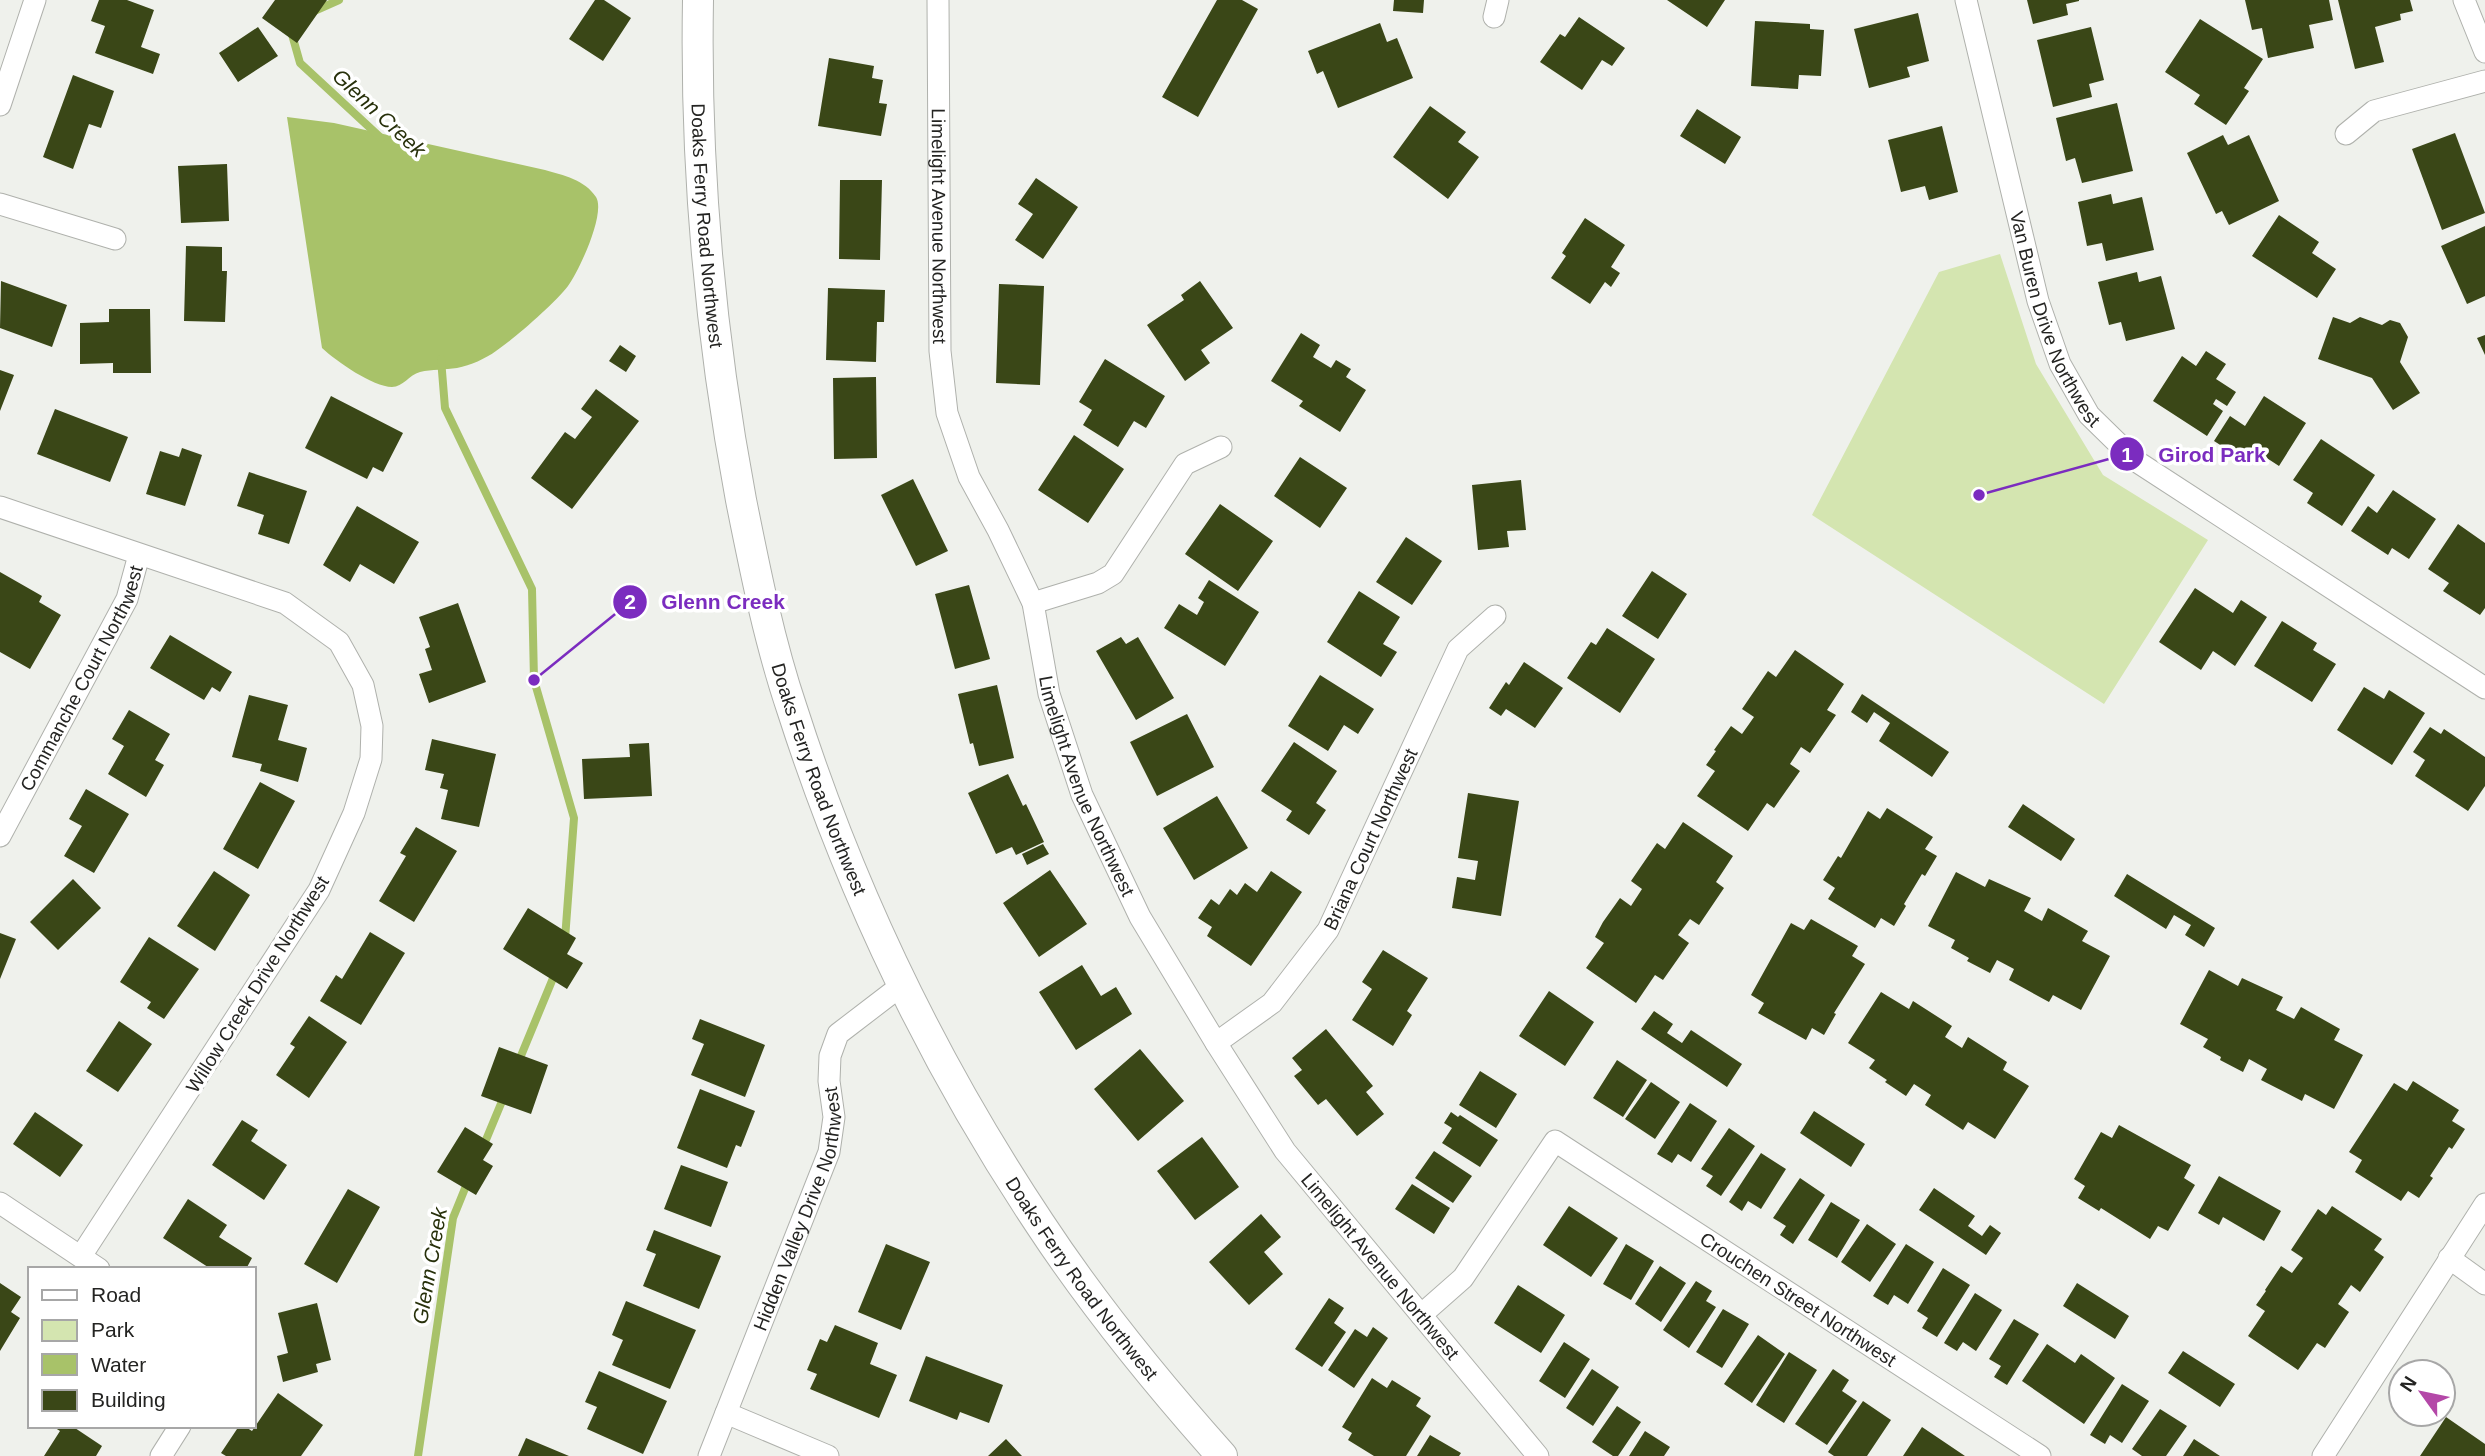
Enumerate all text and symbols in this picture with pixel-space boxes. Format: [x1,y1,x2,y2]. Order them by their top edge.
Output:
water label: Glenn Creek [328,64,431,162]
street label: Doaks Ferry Road Northwest [687,103,727,350]
street label: Limelight Avenue Northwest [928,108,950,344]
street label: Van Buren Drive Northwest [2006,209,2105,431]
callout: Girod Park [2109,433,2280,475]
text: 1 [2121,443,2133,466]
text: Girod Park [2158,443,2266,466]
street label: Commanche Court Northwest [16,563,147,795]
callout: Glenn Creek [612,581,799,623]
text: 2 [624,590,636,613]
text: Glenn Creek [661,590,785,613]
street label: Doaks Ferry Road Northwest [767,661,871,899]
street label: Limelight Avenue Northwest [1035,674,1139,900]
street label: Briana Court Northwest [1319,745,1422,933]
street label: Willow Creek Drive Northwest [182,872,333,1096]
street label: Hidden Valley Drive Northwest [750,1085,846,1334]
street label: Limelight Avenue Northwest [1297,1169,1464,1364]
street label: Doaks Ferry Road Northwest [1001,1173,1162,1385]
water label: Glenn Creek [408,1204,451,1326]
street label: Crouchen Street Northwest [1696,1228,1900,1371]
legend [28,1267,256,1428]
text: Road [91,1283,141,1306]
text: Park [91,1318,135,1341]
text: Water [91,1353,146,1376]
north arrow [2387,1358,2457,1428]
text: N [2396,1373,2421,1395]
text: Building [91,1388,166,1411]

